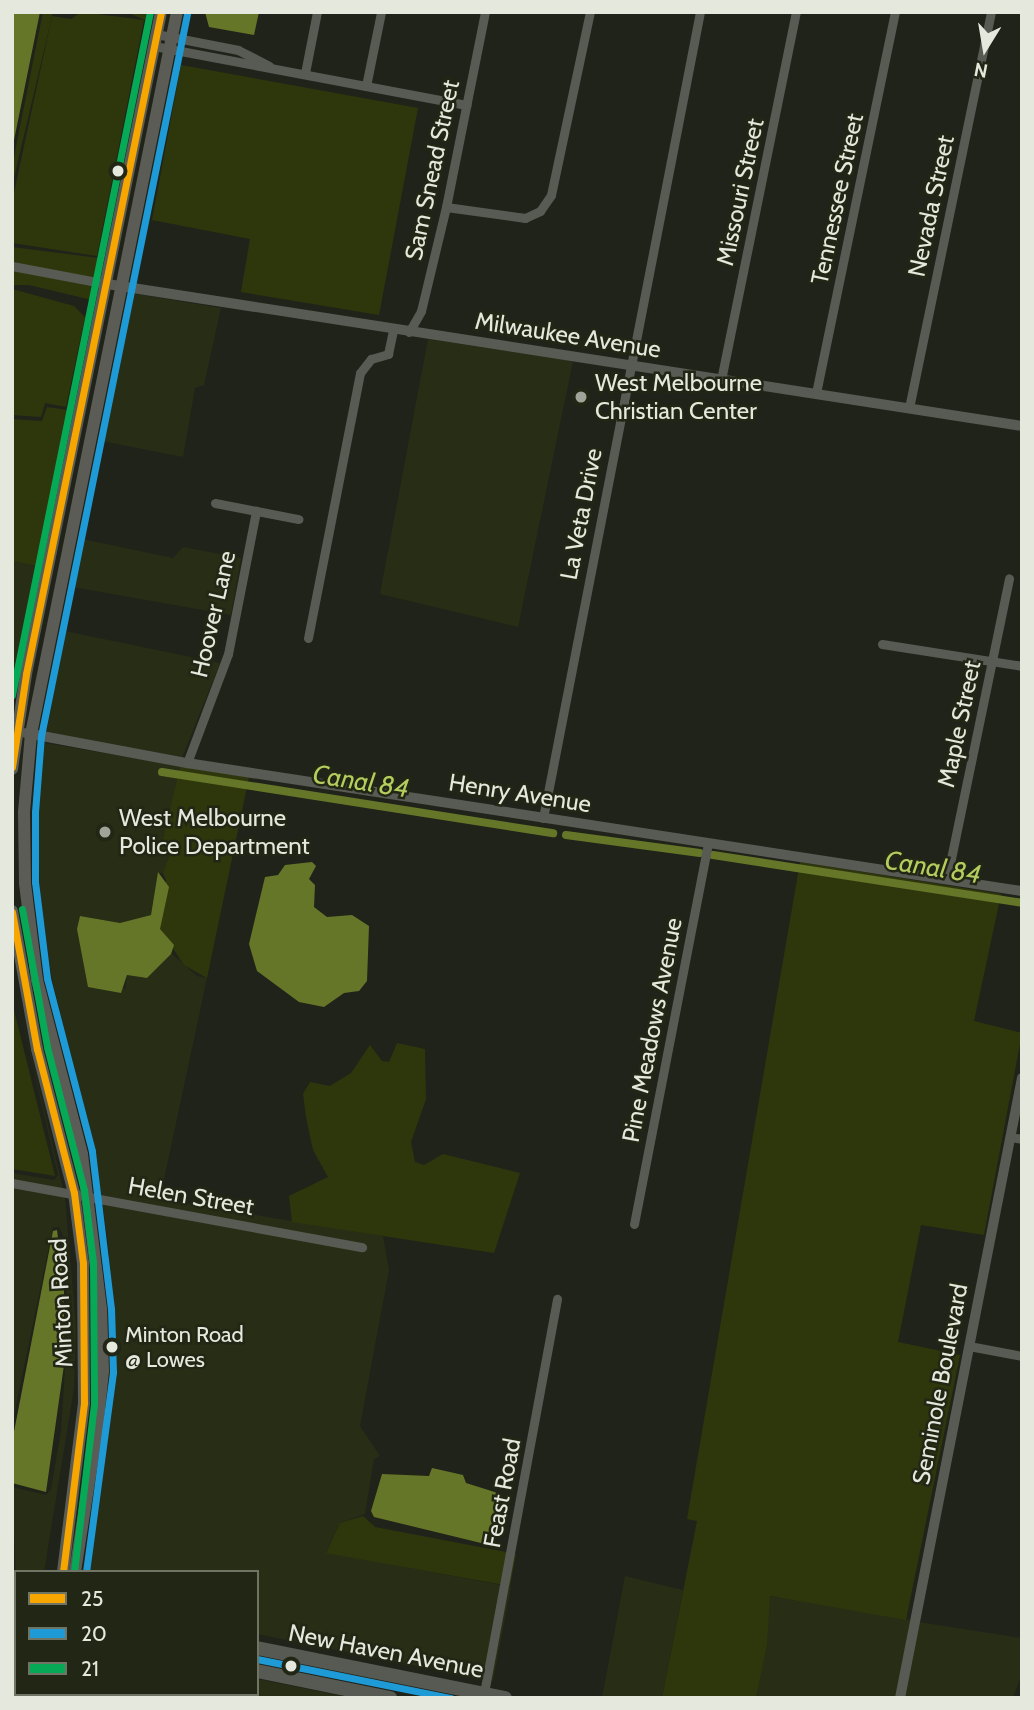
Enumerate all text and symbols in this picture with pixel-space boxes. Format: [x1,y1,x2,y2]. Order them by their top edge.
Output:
north arrow [950,14,1020,84]
text: N [972,58,990,83]
street label: Sam Snead Street [399,77,465,263]
street label: Tennessee Street [805,111,869,287]
street label: Missouri Street [710,116,770,268]
street label: Nevada Street [902,133,960,279]
unlabelled marker [111,164,125,178]
street label: Milwaukee Avenue [473,306,663,364]
place label: West Melbourne Christian Center [595,369,762,425]
marker: West Melbourne Christian Center [573,389,589,405]
street label: La Veta Drive [554,446,608,582]
street label: Hoover Lane [184,548,242,680]
street label: Maple Street [931,658,987,790]
water label: Canal 84 [311,759,411,805]
street label: Henry Avenue [447,768,593,818]
place label: West Melbourne Police Department [119,804,310,860]
marker: West Melbourne Police Department [97,824,113,840]
water label: Canal 84 [883,845,983,891]
street label: Pine Meadows Avenue [616,915,688,1145]
street label: Helen Street [126,1171,256,1221]
street label: Minton Road [43,1238,79,1368]
street label: Seminole Boulevard [906,1281,974,1487]
place label: Minton Road @ Lowes [125,1321,244,1372]
marker: Minton Road @ Lowes [105,1340,119,1354]
street label: Feast Road [477,1436,527,1550]
legend [14,1570,259,1696]
text: 25 [81,1586,103,1611]
street label: New Haven Avenue [286,1618,486,1684]
text: 20 [81,1621,107,1646]
text: 21 [81,1656,99,1681]
unlabelled marker [284,1659,298,1673]

